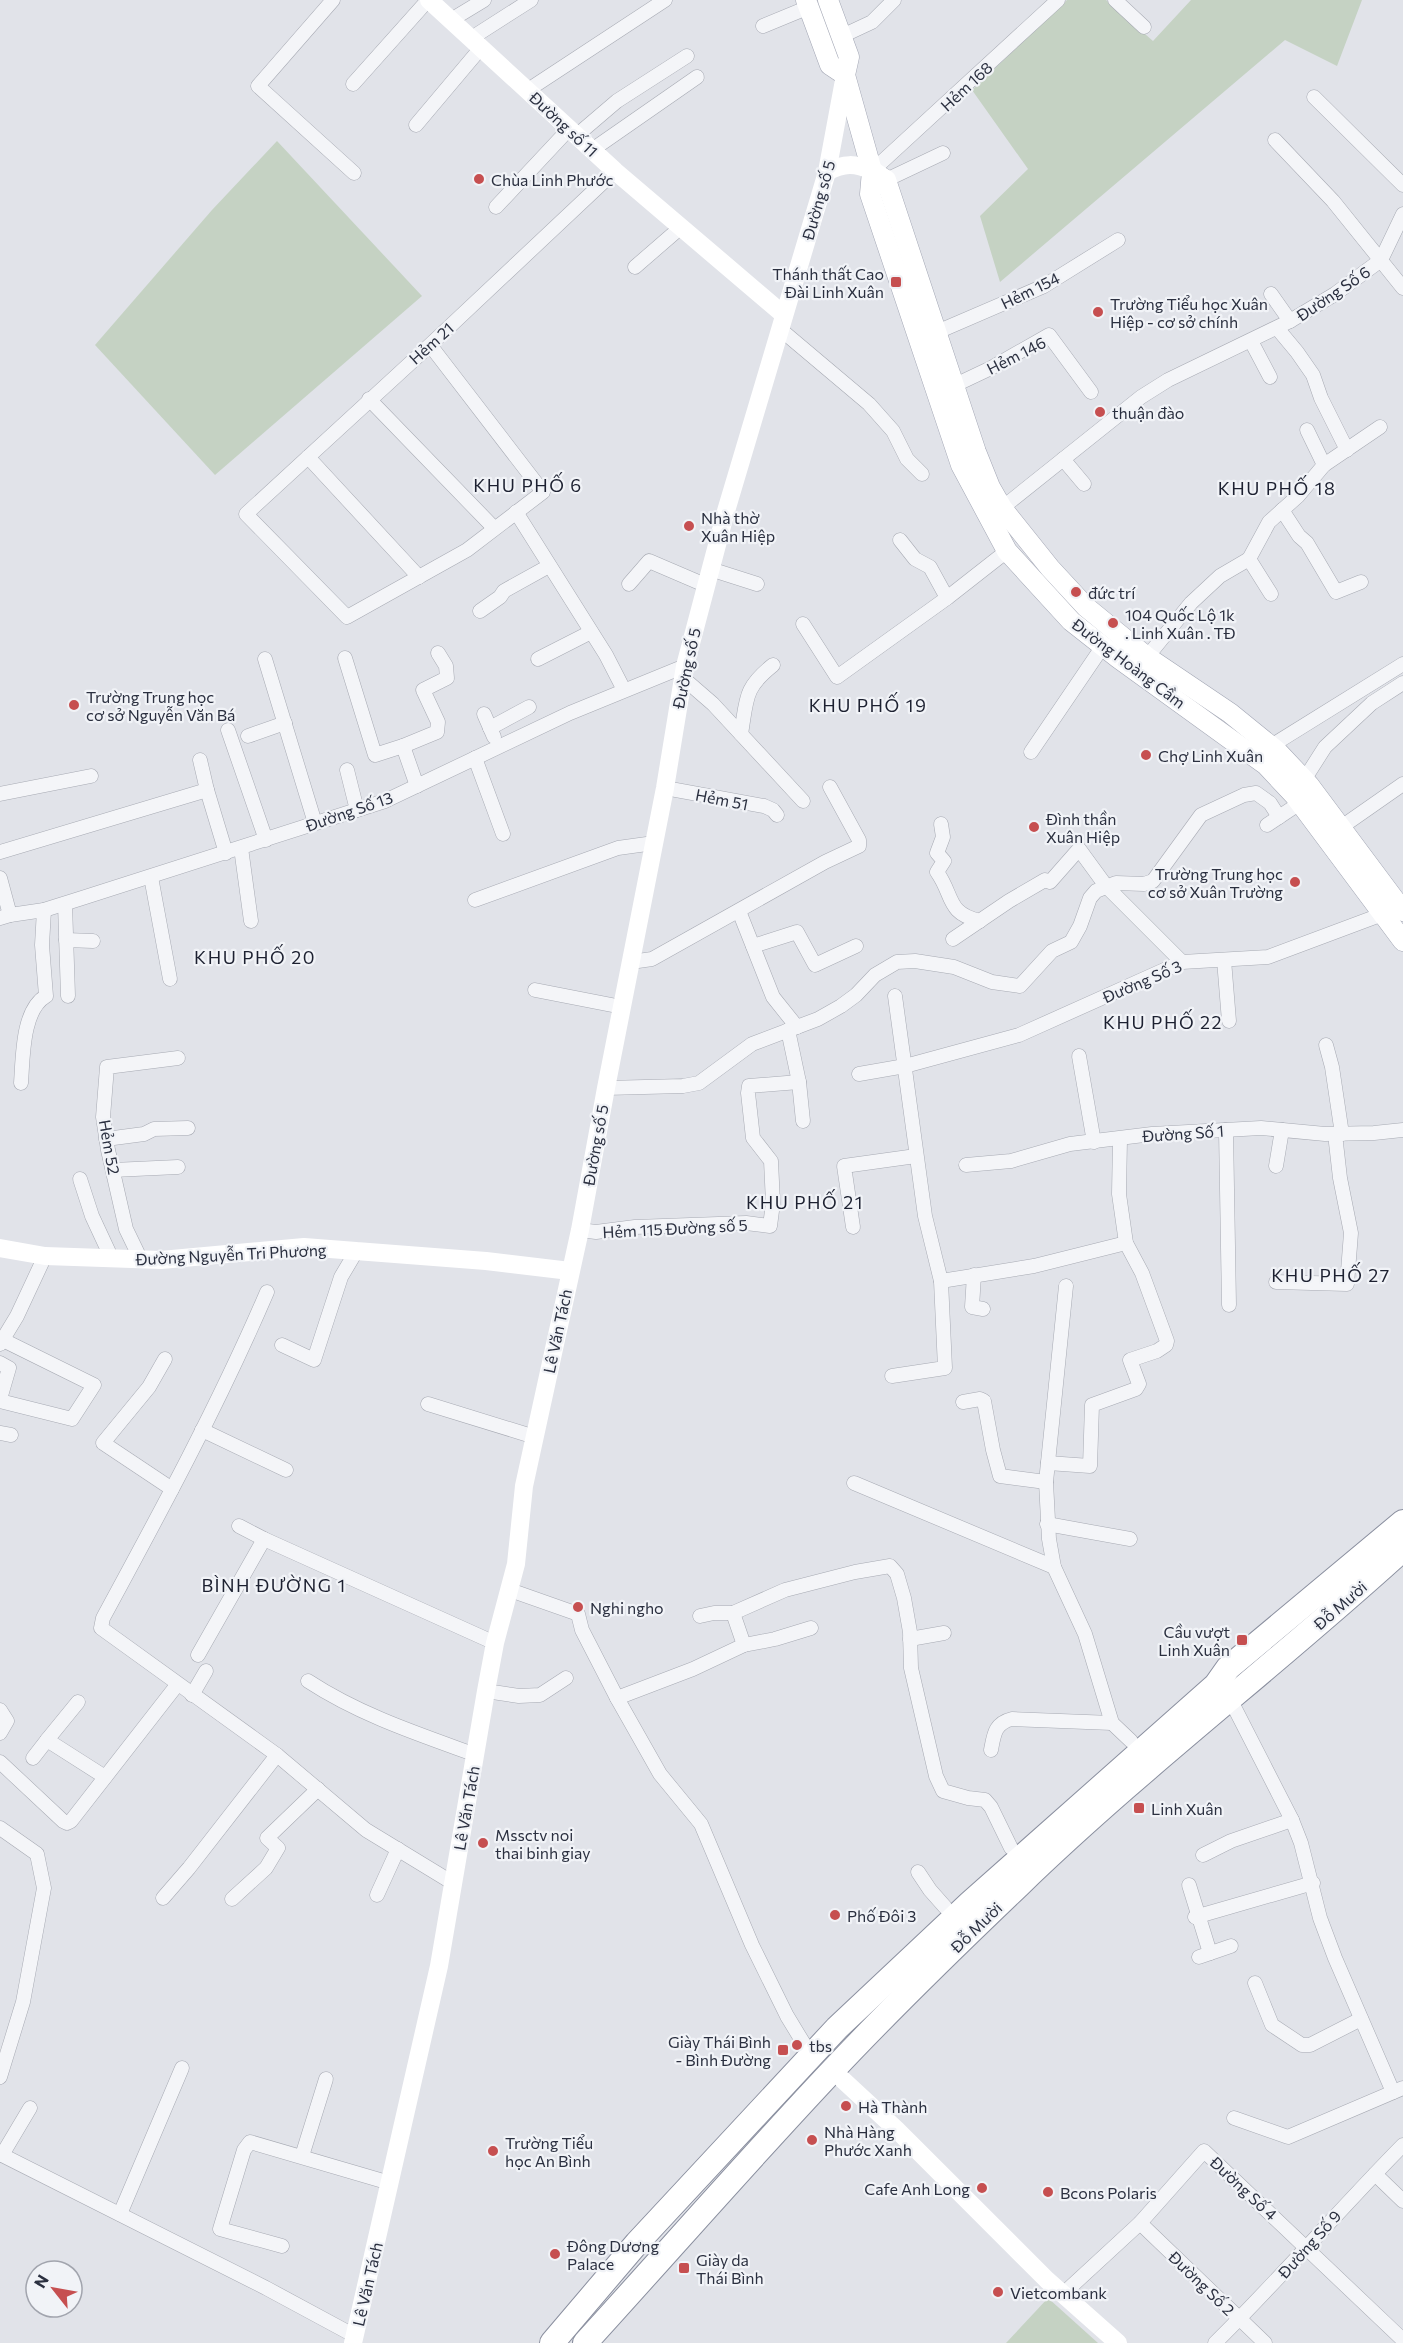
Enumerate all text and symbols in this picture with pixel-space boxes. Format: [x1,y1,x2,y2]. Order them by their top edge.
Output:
street label: Hẻm 168 [936,57,996,115]
street label: Đường số 11 [525,87,602,160]
street label: Đường số 5 [797,158,838,243]
place label: Chùa Linh Phước [491,170,613,189]
marker: Chùa Linh Phước [472,172,486,186]
street label: Đường Số 6 [1292,261,1373,325]
place label: Thánh thất Cao Đài Linh Xuân [772,264,884,301]
street label: Hẻm 154 [997,267,1063,312]
marker: Thánh thất Cao Đài Linh Xuân [889,275,903,289]
place label: Trường Tiểu học Xuân Hiệp - cơ sở chính [1110,294,1268,331]
marker: Trường Tiểu học Xuân Hiệp - cơ sở chính [1091,305,1105,319]
street label: Hẻm 21 [405,318,457,368]
street label: Hẻm 146 [983,332,1049,378]
place label: thuận đào [1112,403,1184,422]
marker: thuận đào [1093,405,1107,419]
district label: KHU PHỐ 6 [473,472,583,496]
district label: KHU PHỐ 18 [1218,475,1336,499]
place label: Nhà thờ Xuân Hiệp [701,508,775,545]
marker: Nhà thờ Xuân Hiệp [682,519,696,533]
place label: đức trí [1088,583,1136,602]
marker: đức trí [1069,585,1083,599]
place label: 104 Quốc Lộ 1k . Linh Xuân . TĐ [1125,605,1236,642]
street label: Đường Hoàng Cầm [1068,614,1189,712]
marker: 104 Quốc Lộ 1k . Linh Xuân . TĐ [1106,616,1120,630]
street label: Đường số 5 [668,626,704,711]
place label: Trường Trung học cơ sở Nguyễn Văn Bá [86,687,235,724]
district label: KHU PHỐ 19 [809,692,927,716]
marker: Trường Trung học cơ sở Nguyễn Văn Bá [67,698,81,712]
place label: Chợ Linh Xuân [1158,746,1263,765]
marker: Chợ Linh Xuân [1139,748,1153,762]
street label: Hẻm 51 [694,785,750,813]
street label: Đường Số 13 [302,787,395,835]
place label: Đình thần Xuân Hiệp [1045,809,1120,846]
marker: Đình thần Xuân Hiệp [1027,820,1041,834]
place label: Trường Trung học cơ sở Xuân Trường [1148,864,1283,901]
marker: Trường Trung học cơ sở Xuân Trường [1288,875,1302,889]
district label: KHU PHỐ 20 [194,944,316,968]
street label: Đường Số 3 [1099,956,1184,1007]
district label: KHU PHỐ 22 [1103,1009,1223,1033]
street label: Đường số 5 [578,1103,611,1188]
street label: Hẻm 52 [96,1118,124,1176]
street label: Đường Số 1 [1141,1121,1224,1145]
district label: KHU PHỐ 21 [746,1189,864,1213]
street label: Hẻm 115 Đường số 5 [602,1215,748,1241]
street label: Đường Nguyễn Tri Phương [134,1239,327,1269]
district label: KHU PHỐ 27 [1271,1262,1391,1286]
street label: Lê Văn Tách [539,1287,575,1375]
district label: BÌNH ĐƯỜNG 1 [201,1574,347,1596]
street label: Đỗ Mười [1309,1577,1370,1634]
place label: Nghi ngho [590,1598,664,1617]
marker: Nghi ngho [571,1600,585,1614]
place label: Cầu vượt Linh Xuân [1158,1622,1230,1659]
marker: Cầu vượt Linh Xuân [1235,1633,1249,1647]
street label: Lê Văn Tách [449,1764,483,1852]
place label: Linh Xuân [1151,1799,1223,1818]
marker: Linh Xuân [1132,1801,1146,1815]
place label: Mssctv noi thai binh giay [495,1825,591,1862]
marker: Mssctv noi thai binh giay [476,1836,490,1850]
street label: Đỗ Mười [946,1898,1006,1957]
place label: Phố Đôi 3 [847,1906,916,1925]
marker: Phố Đôi 3 [828,1908,842,1922]
place label: Giày Thái Bình - Bình Đường [668,2032,771,2069]
place label: tbs [809,2036,832,2055]
marker: tbs [790,2038,804,2052]
marker: Giày Thái Bình - Bình Đường [776,2043,790,2057]
place label: Hà Thành [858,2097,927,2116]
marker: Hà Thành [839,2099,853,2113]
place label: Nhà Hàng Phước Xanh [824,2122,912,2159]
place label: Trường Tiểu học An Bình [505,2133,593,2170]
marker: Nhà Hàng Phước Xanh [805,2133,819,2147]
marker: Trường Tiểu học An Bình [486,2144,500,2158]
street label: Đường Số 4 [1206,2152,1282,2224]
place label: Cafe Anh Long [864,2179,970,2198]
marker: Cafe Anh Long [975,2181,989,2195]
place label: Bcons Polaris [1060,2183,1157,2202]
marker: Bcons Polaris [1041,2185,1055,2199]
street label: Đường Số 9 [1273,2206,1344,2283]
place label: Đông Dương Palace [566,2236,659,2273]
street label: Lê Văn Tách [348,2240,386,2328]
street label: Đường Số 2 [1165,2246,1239,2319]
marker: Đông Dương Palace [548,2247,562,2261]
place label: Giày da Thái Bình [696,2250,764,2287]
north arrow [24,2259,84,2319]
marker: Giày da Thái Bình [677,2261,691,2275]
text: N [29,2271,52,2291]
place label: Vietcombank [1010,2283,1107,2302]
marker: Vietcombank [991,2285,1005,2299]

